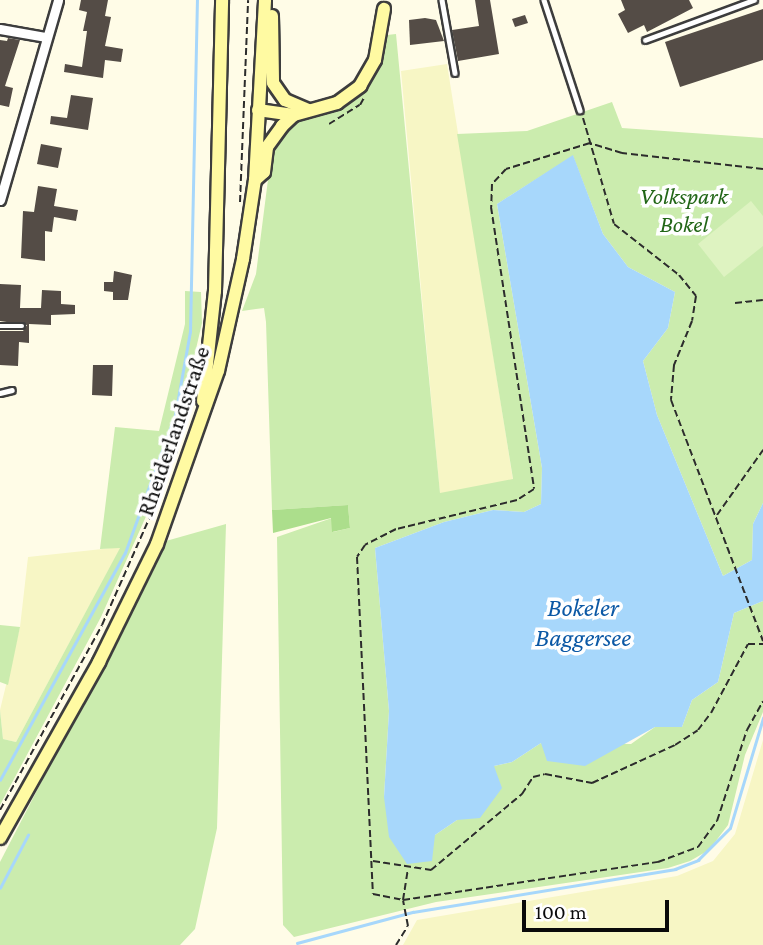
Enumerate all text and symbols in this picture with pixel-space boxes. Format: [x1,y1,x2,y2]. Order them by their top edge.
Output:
park label: Volkspark Bokel [640,182,728,238]
street label: Rheiderlandstraße [130,342,216,520]
water label: Bokeler Baggersee [535,592,631,654]
scale bar [525,886,672,930]
text: 100 m [535,900,587,924]

